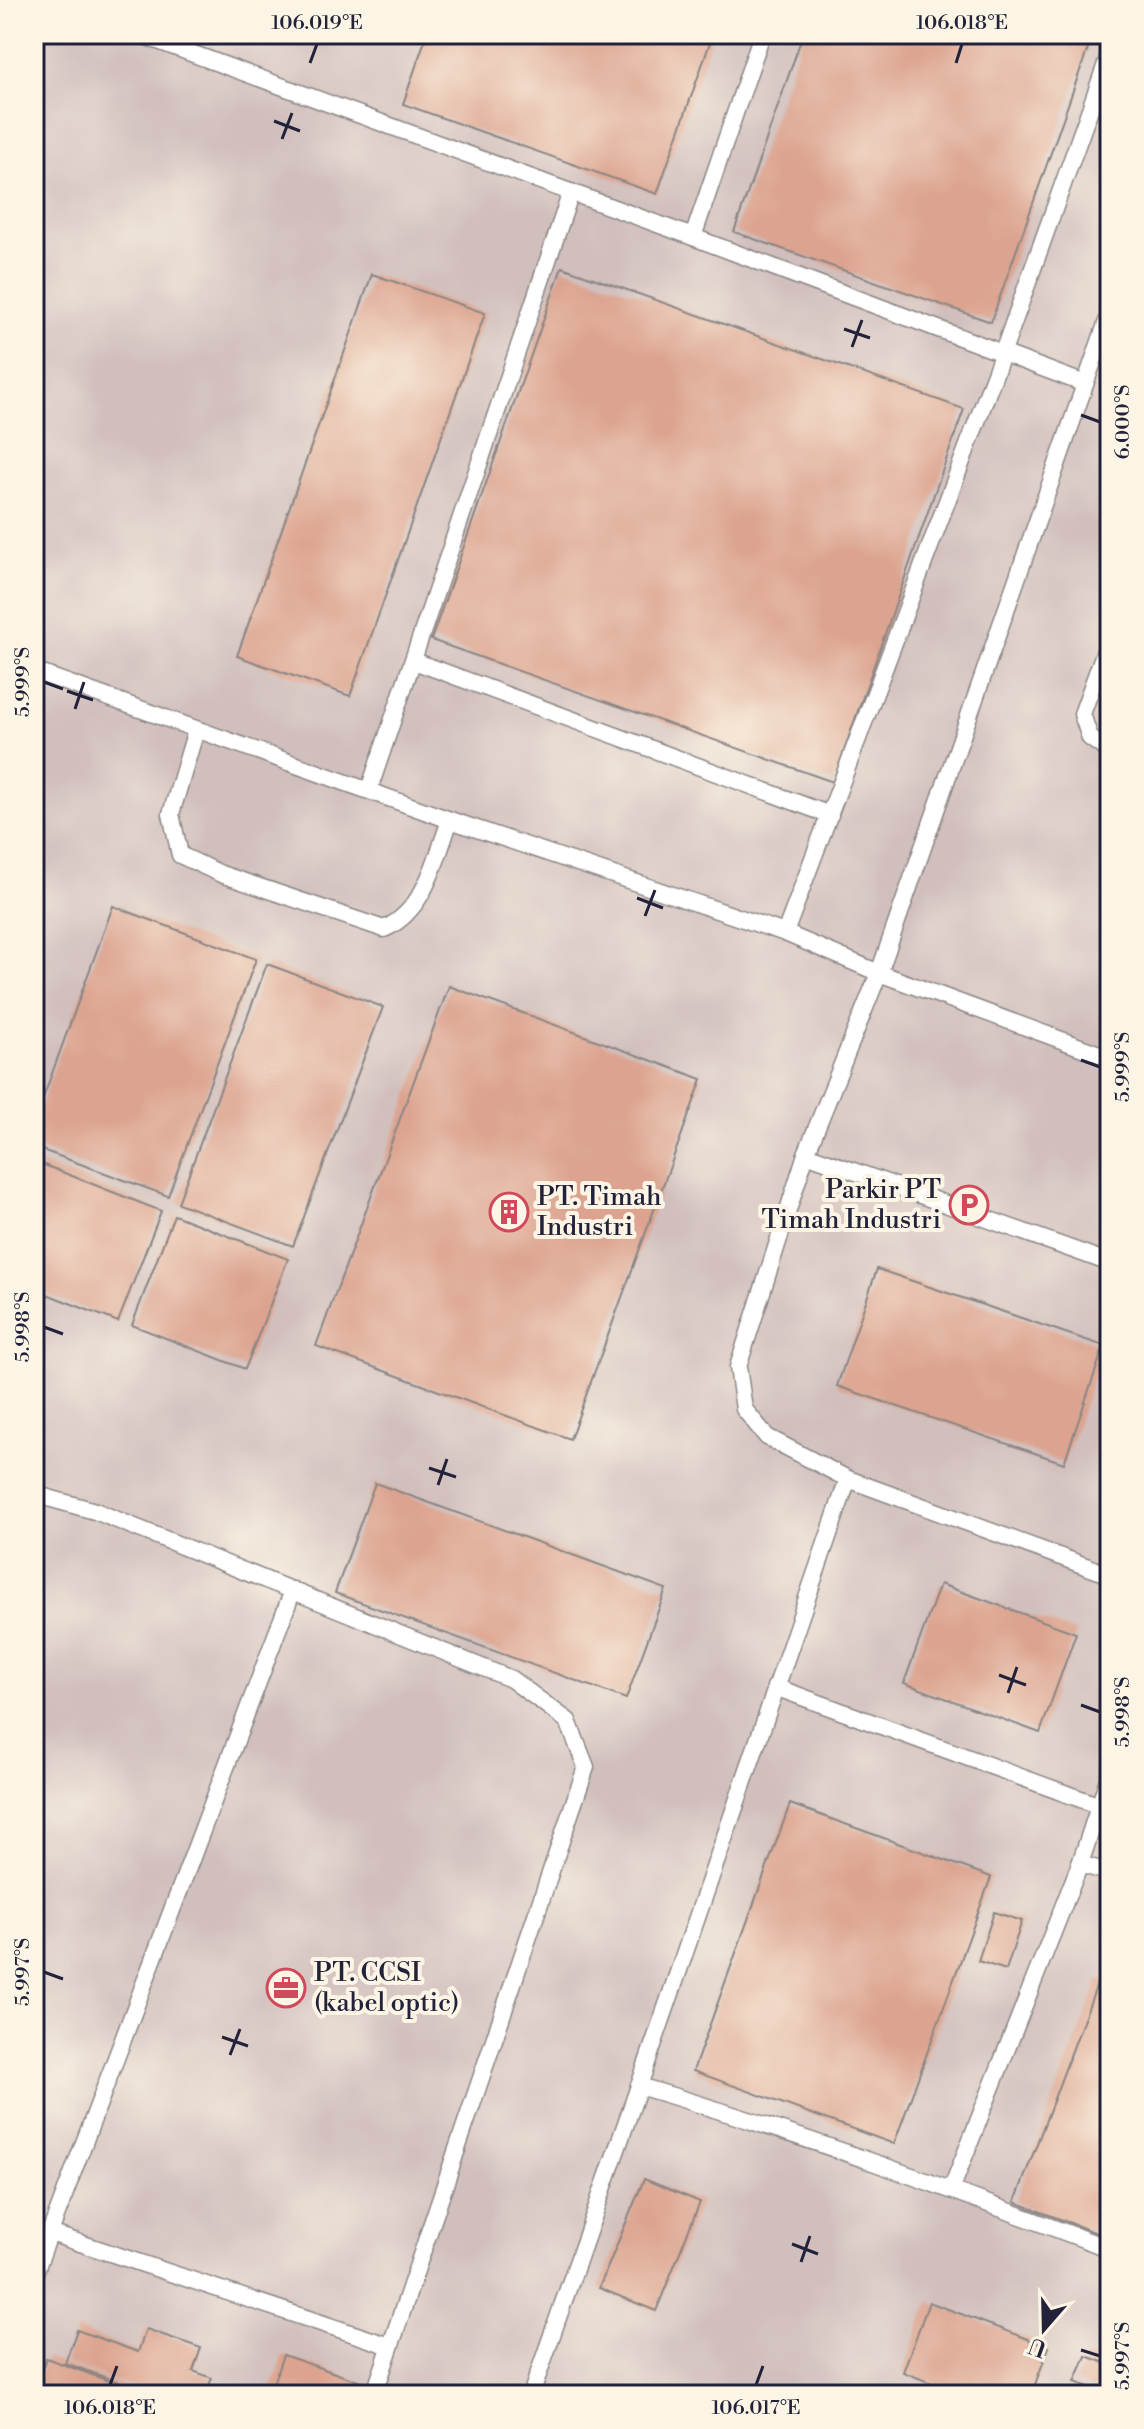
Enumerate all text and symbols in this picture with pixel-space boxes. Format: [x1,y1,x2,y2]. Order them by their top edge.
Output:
text: 106.019°E [271,11,363,36]
text: 106.018°E [916,11,1008,36]
text: 6.000°S [1111,384,1136,460]
text: 5.999°S [11,647,36,717]
text: 5.999°S [1111,1032,1136,1102]
place label: Parkir PT Timah Industri [761,1174,941,1236]
place label: PT. Timah Industri [537,1181,662,1243]
parking icon: Parkir PT Timah Industri [948,1184,990,1226]
building icon: PT. Timah Industri [488,1191,530,1233]
text: 5.998°S [11,1292,36,1362]
text: 5.998°S [1111,1677,1136,1747]
text: 5.997°S [11,1938,36,2006]
place label: PT. CCSI (kabel optic) [314,1957,459,2019]
office icon: PT. CCSI (kabel optic) [265,1967,307,2009]
north arrow [1004,2289,1084,2369]
text: 5.997°S [1111,2322,1136,2390]
text: U [1025,2331,1050,2362]
text: 106.018°E [64,2396,156,2421]
text: 106.017°E [711,2396,801,2421]

